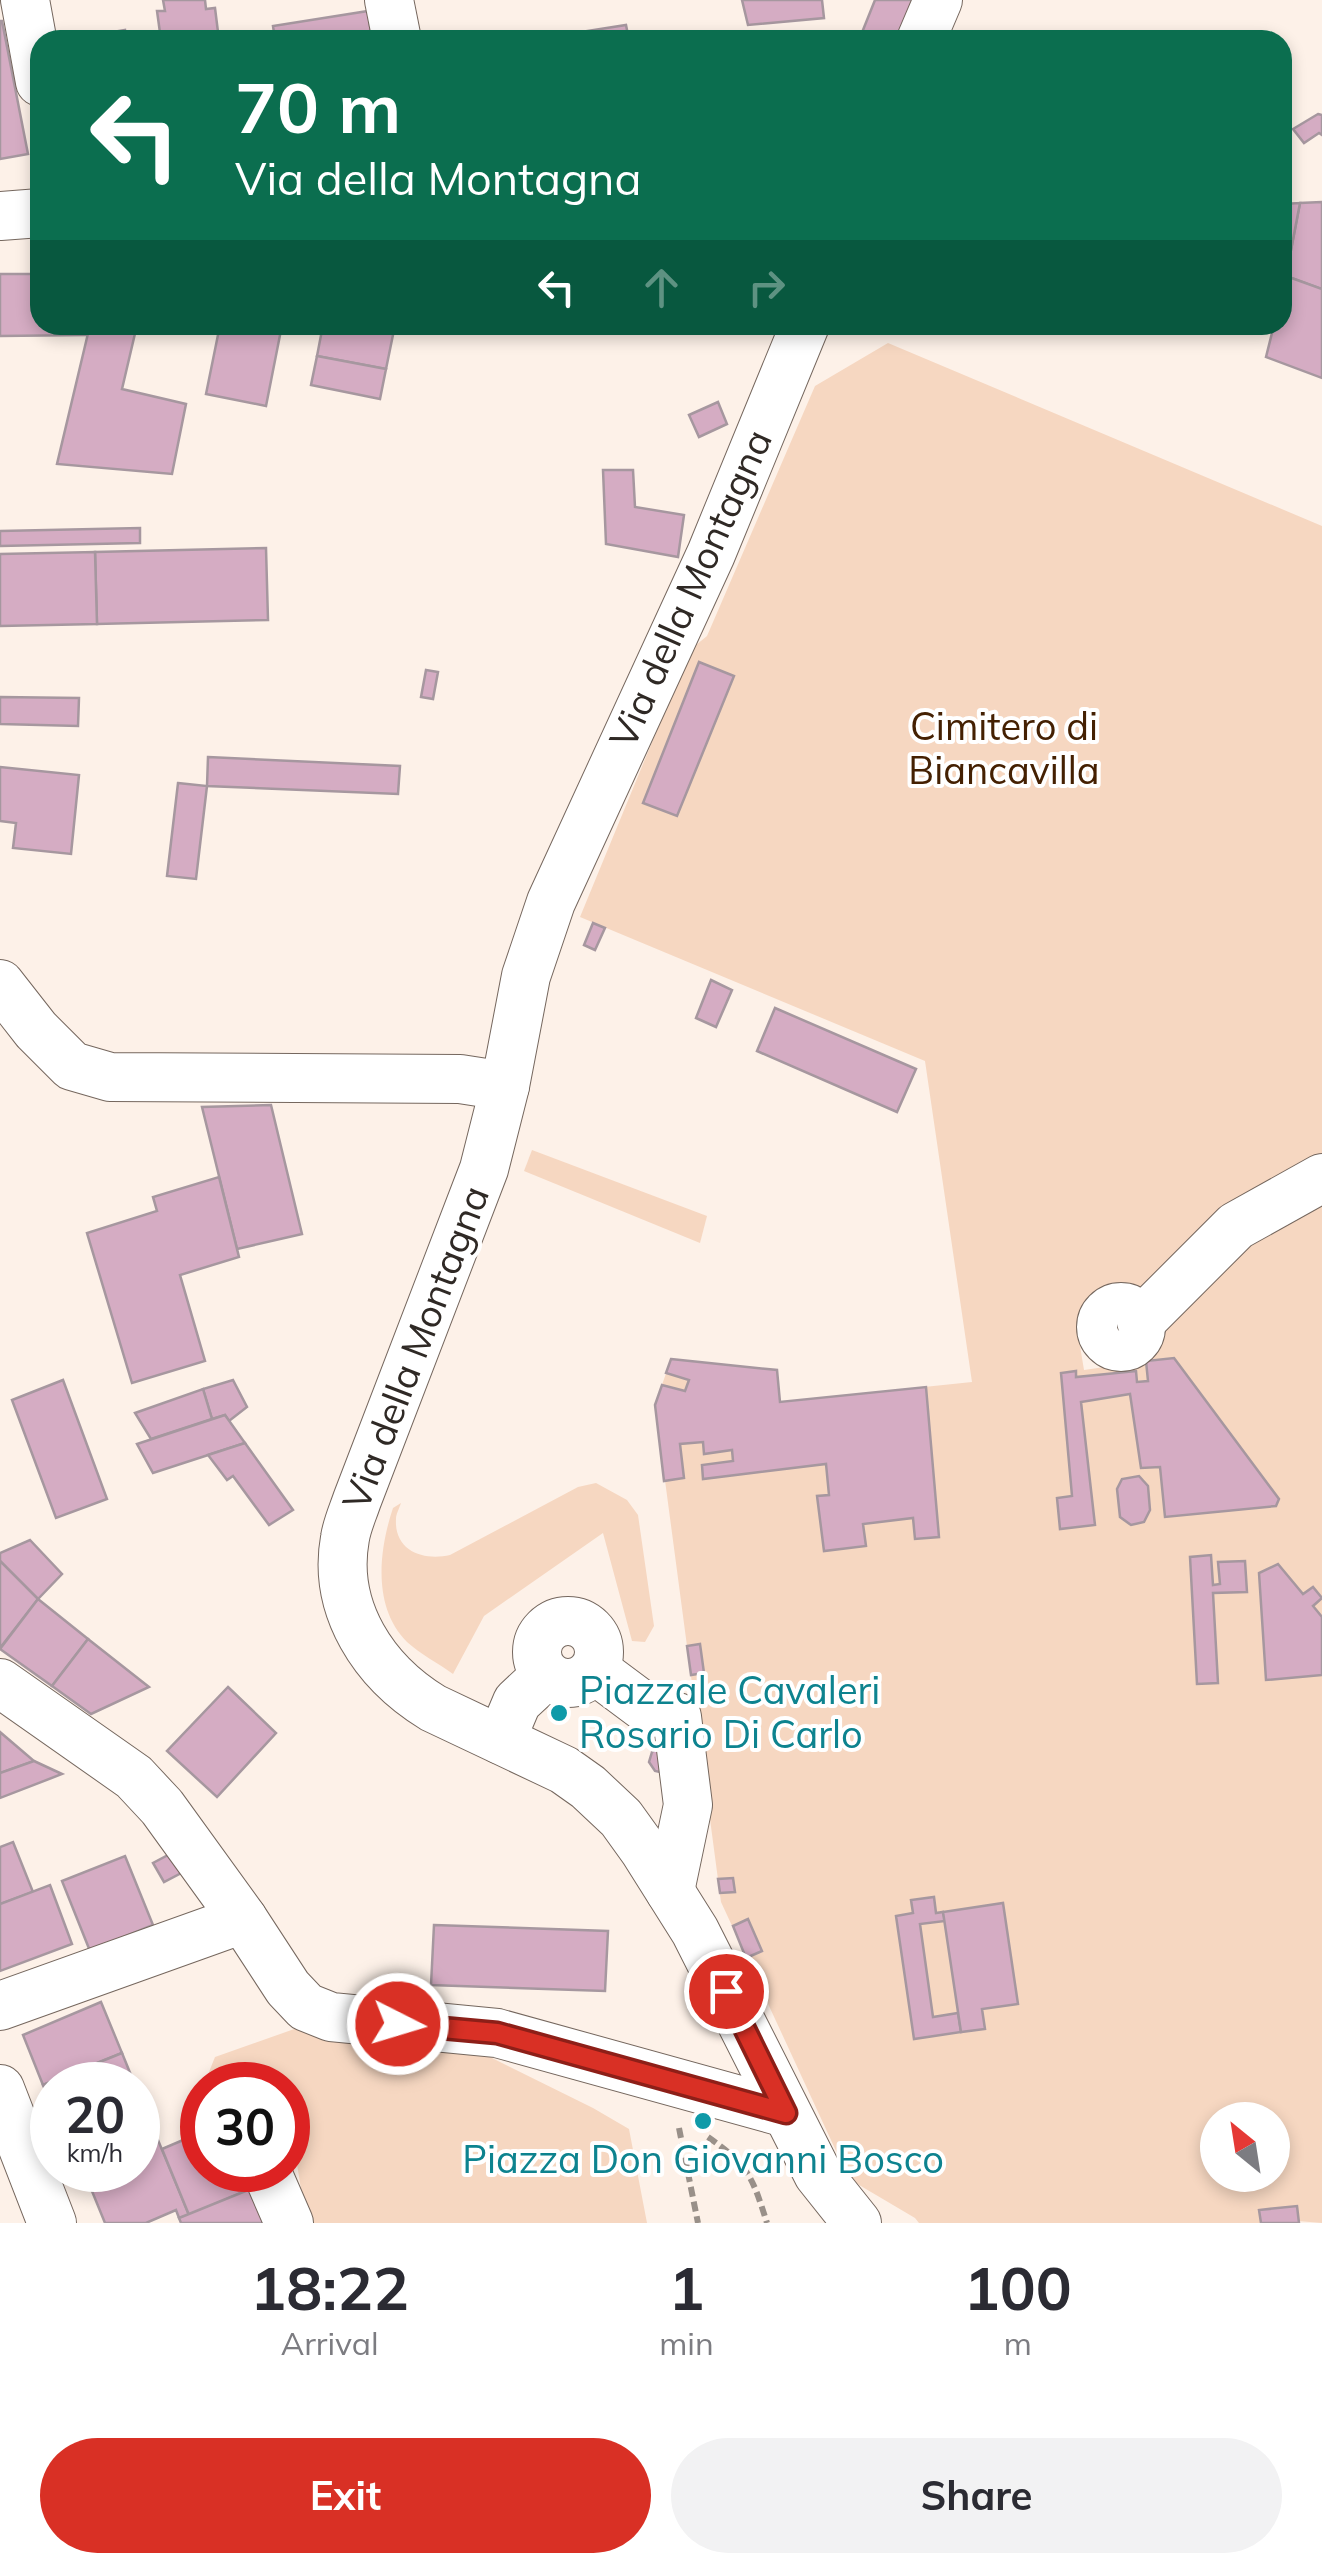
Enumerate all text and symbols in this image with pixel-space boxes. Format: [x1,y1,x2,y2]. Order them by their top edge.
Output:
text: 70 m [235,63,401,151]
icon: left [70,70,200,200]
text: Via della Montagna [235,150,641,206]
icon: left [529,260,584,315]
icon: ahead [634,260,689,315]
icon: right [739,260,794,315]
street label: Via della Montagna [598,422,782,755]
park label: Cimitero di Biancavilla [908,702,1100,794]
street label: Via della Montagna [331,1179,499,1516]
place label: Piazzale Cavaleri Rosario Di Carlo [579,1666,880,1758]
marker: Piazzale Cavaleri Rosario Di Carlo [548,1702,570,1724]
pin [684,1949,769,2034]
icon: arrive [699,1964,754,2019]
position arrow [346,1972,450,2076]
speed limit sign: 30 [180,2062,310,2192]
text: 20 [65,2083,125,2146]
north arrow [1200,2102,1290,2192]
map controls [1200,2102,1290,2192]
marker: Piazza Don Giovanni Bosco [692,2110,714,2132]
place label: Piazza Don Giovanni Bosco [462,2135,944,2183]
text: km/h [67,2137,123,2168]
text: 18:22 [250,2250,409,2325]
text: 1 [668,2250,704,2325]
text: 100 [964,2250,1072,2325]
text: Arrival [281,2323,379,2363]
text: min [659,2323,714,2363]
text: m [1004,2323,1032,2363]
button: Exit [40,2438,651,2553]
button: Share [671,2438,1282,2553]

